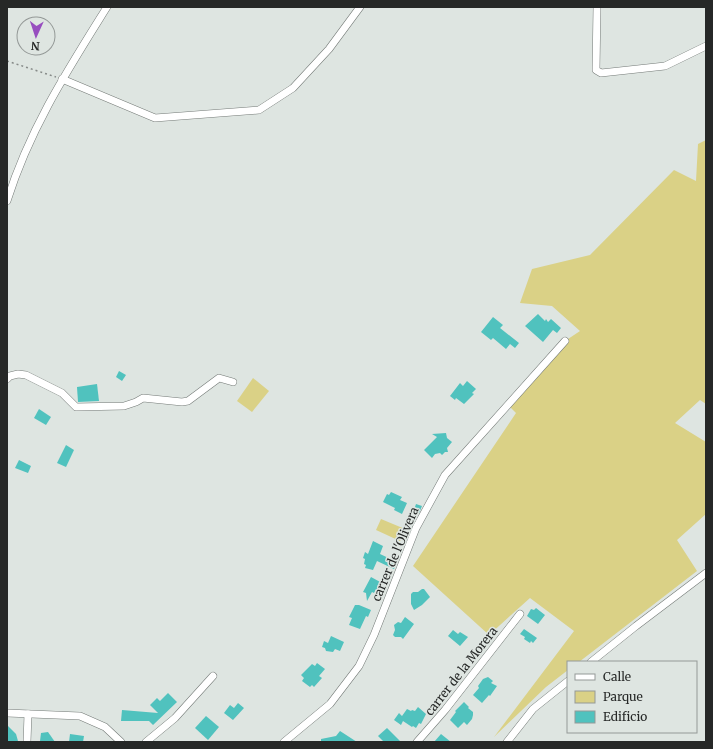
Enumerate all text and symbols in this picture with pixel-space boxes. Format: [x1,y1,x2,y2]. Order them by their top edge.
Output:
north arrow [16,16,56,56]
text: N [30,39,40,53]
street label: carrer de l'Olivera [368,504,422,603]
street label: carrer de la Morera [422,623,501,718]
legend [567,661,697,733]
text: Calle [603,669,631,684]
text: Parque [603,689,643,704]
text: Edificio [603,709,647,724]

